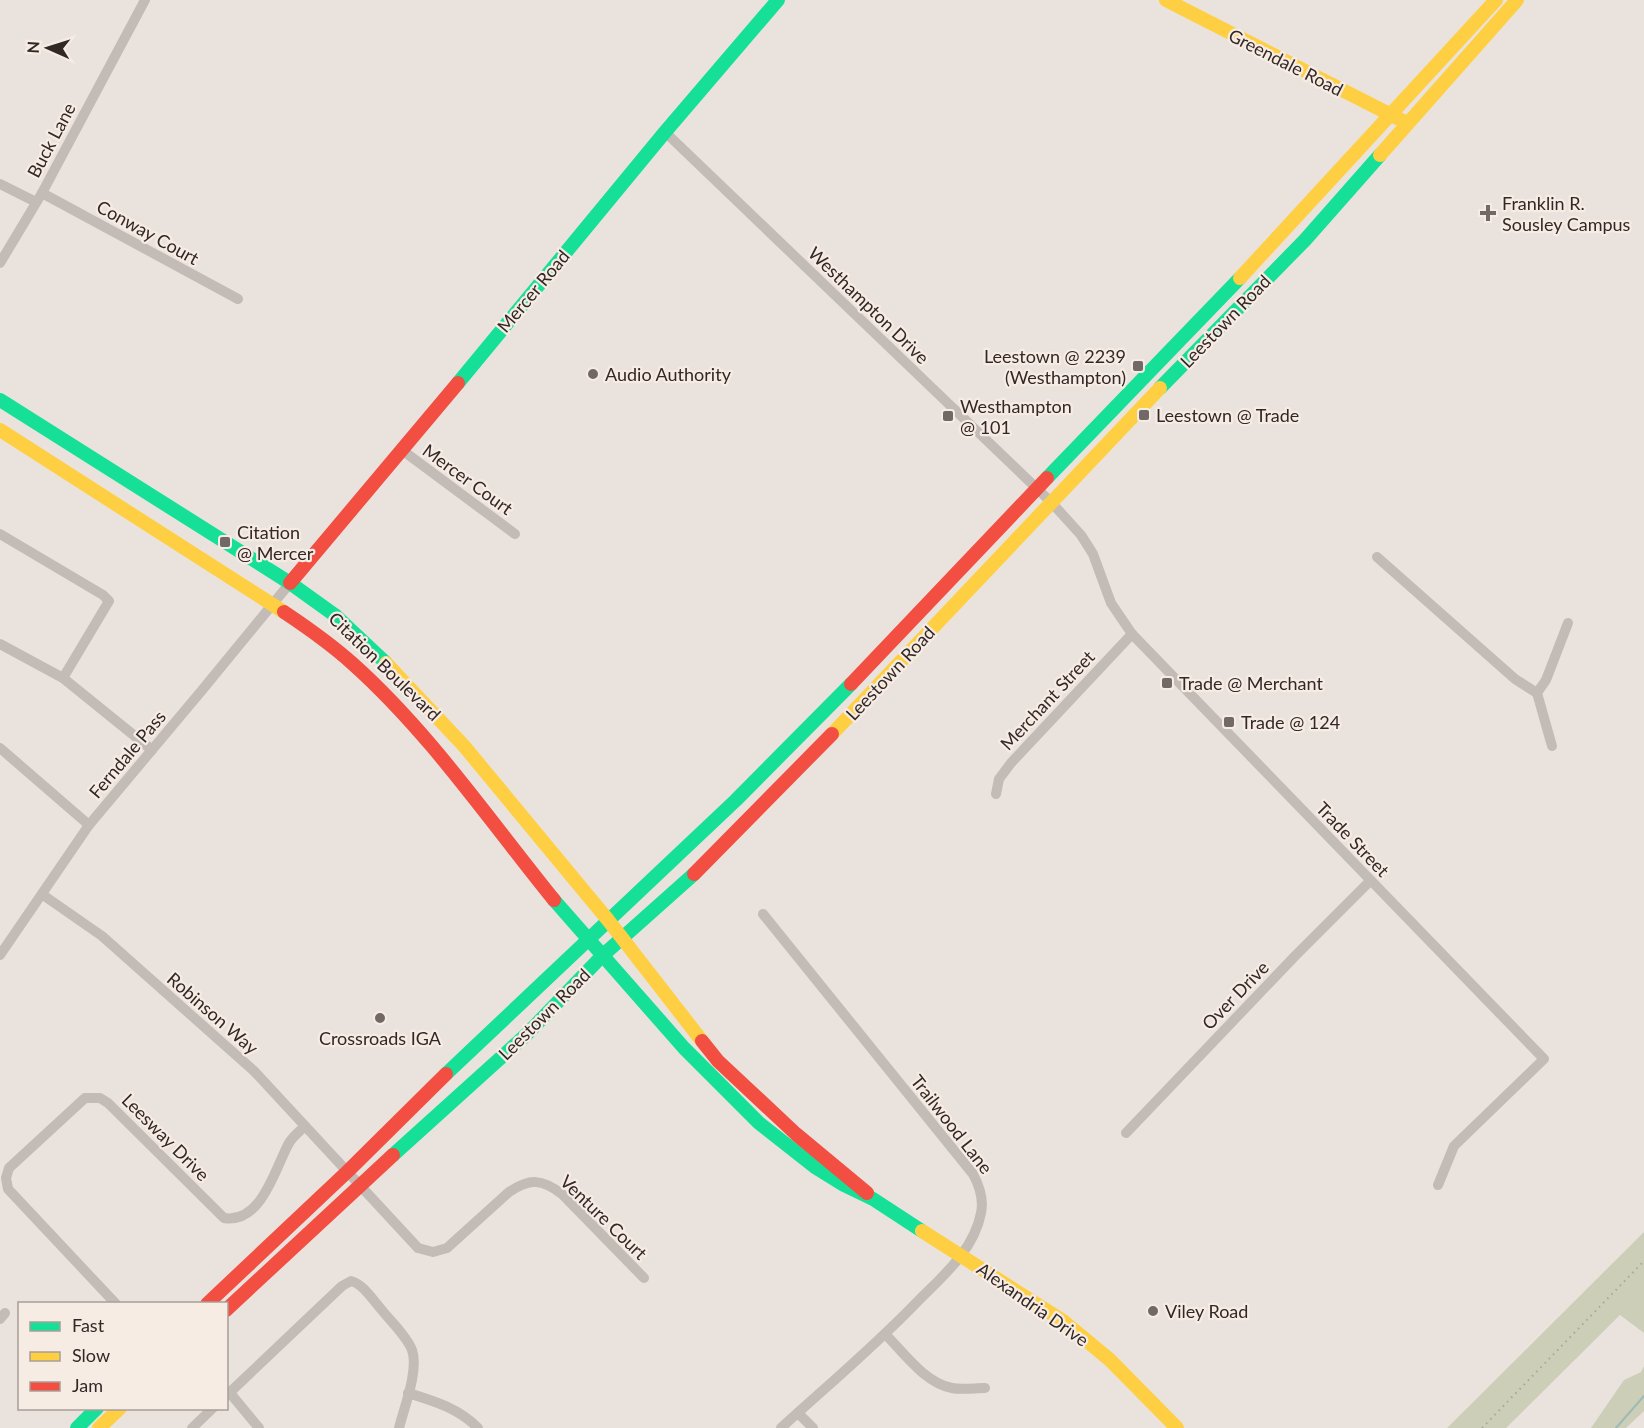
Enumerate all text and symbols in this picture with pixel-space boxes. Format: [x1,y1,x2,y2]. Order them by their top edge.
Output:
north arrow [18,18,78,78]
street label: Greendale Road [1225,24,1347,100]
text: N [23,41,42,54]
street label: Buck Lane [22,99,80,181]
place label: Franklin R. Sousley Campus [1502,192,1631,235]
street label: Conway Court [93,195,203,269]
marker: Franklin R. Sousley Campus [1479,204,1497,222]
street label: Westhampton Drive [804,242,934,368]
street label: Mercer Road [492,245,574,337]
street label: Leestown Road [1175,270,1275,372]
place label: Leestown @ 2239 (Westhampton) [984,345,1126,388]
marker: Leestown @ 2239 (Westhampton) [1131,359,1145,373]
place label: Audio Authority [605,363,732,385]
marker: Audio Authority [586,367,600,381]
place label: Westhampton @ 101 [960,395,1072,438]
place label: Leestown @ Trade [1156,404,1299,426]
marker: Leestown @ Trade [1137,408,1151,422]
marker: Westhampton @ 101 [941,409,955,423]
street label: Mercer Court [419,439,518,519]
place label: Citation @ Mercer [237,521,314,564]
marker: Citation @ Mercer [218,535,232,549]
street label: Citation Boulevard [324,607,446,725]
street label: Leestown Road [841,621,939,725]
street label: Merchant Street [995,645,1099,754]
place label: Trade @ Merchant [1179,672,1323,694]
marker: Trade @ Merchant [1160,676,1174,690]
street label: Ferndale Pass [84,705,170,802]
place label: Trade @ 124 [1241,711,1340,733]
marker: Trade @ 124 [1222,715,1236,729]
street label: Trade Street [1312,797,1394,881]
street label: Over Drive [1197,956,1273,1034]
street label: Leestown Road [494,964,594,1064]
street label: Robinson Way [163,968,264,1059]
marker: Crossroads IGA [373,1011,387,1025]
place label: Crossroads IGA [319,1027,442,1049]
street label: Trailwood Lane [907,1070,997,1178]
street label: Leesway Drive [118,1089,214,1185]
street label: Venture Court [556,1170,652,1264]
street label: Alexandria Drive [973,1257,1093,1351]
place label: Viley Road [1165,1300,1248,1322]
legend [18,1302,228,1410]
marker: Viley Road [1146,1304,1160,1318]
text: Fast [72,1314,105,1336]
text: Slow [72,1344,110,1366]
text: Jam [72,1374,103,1396]

